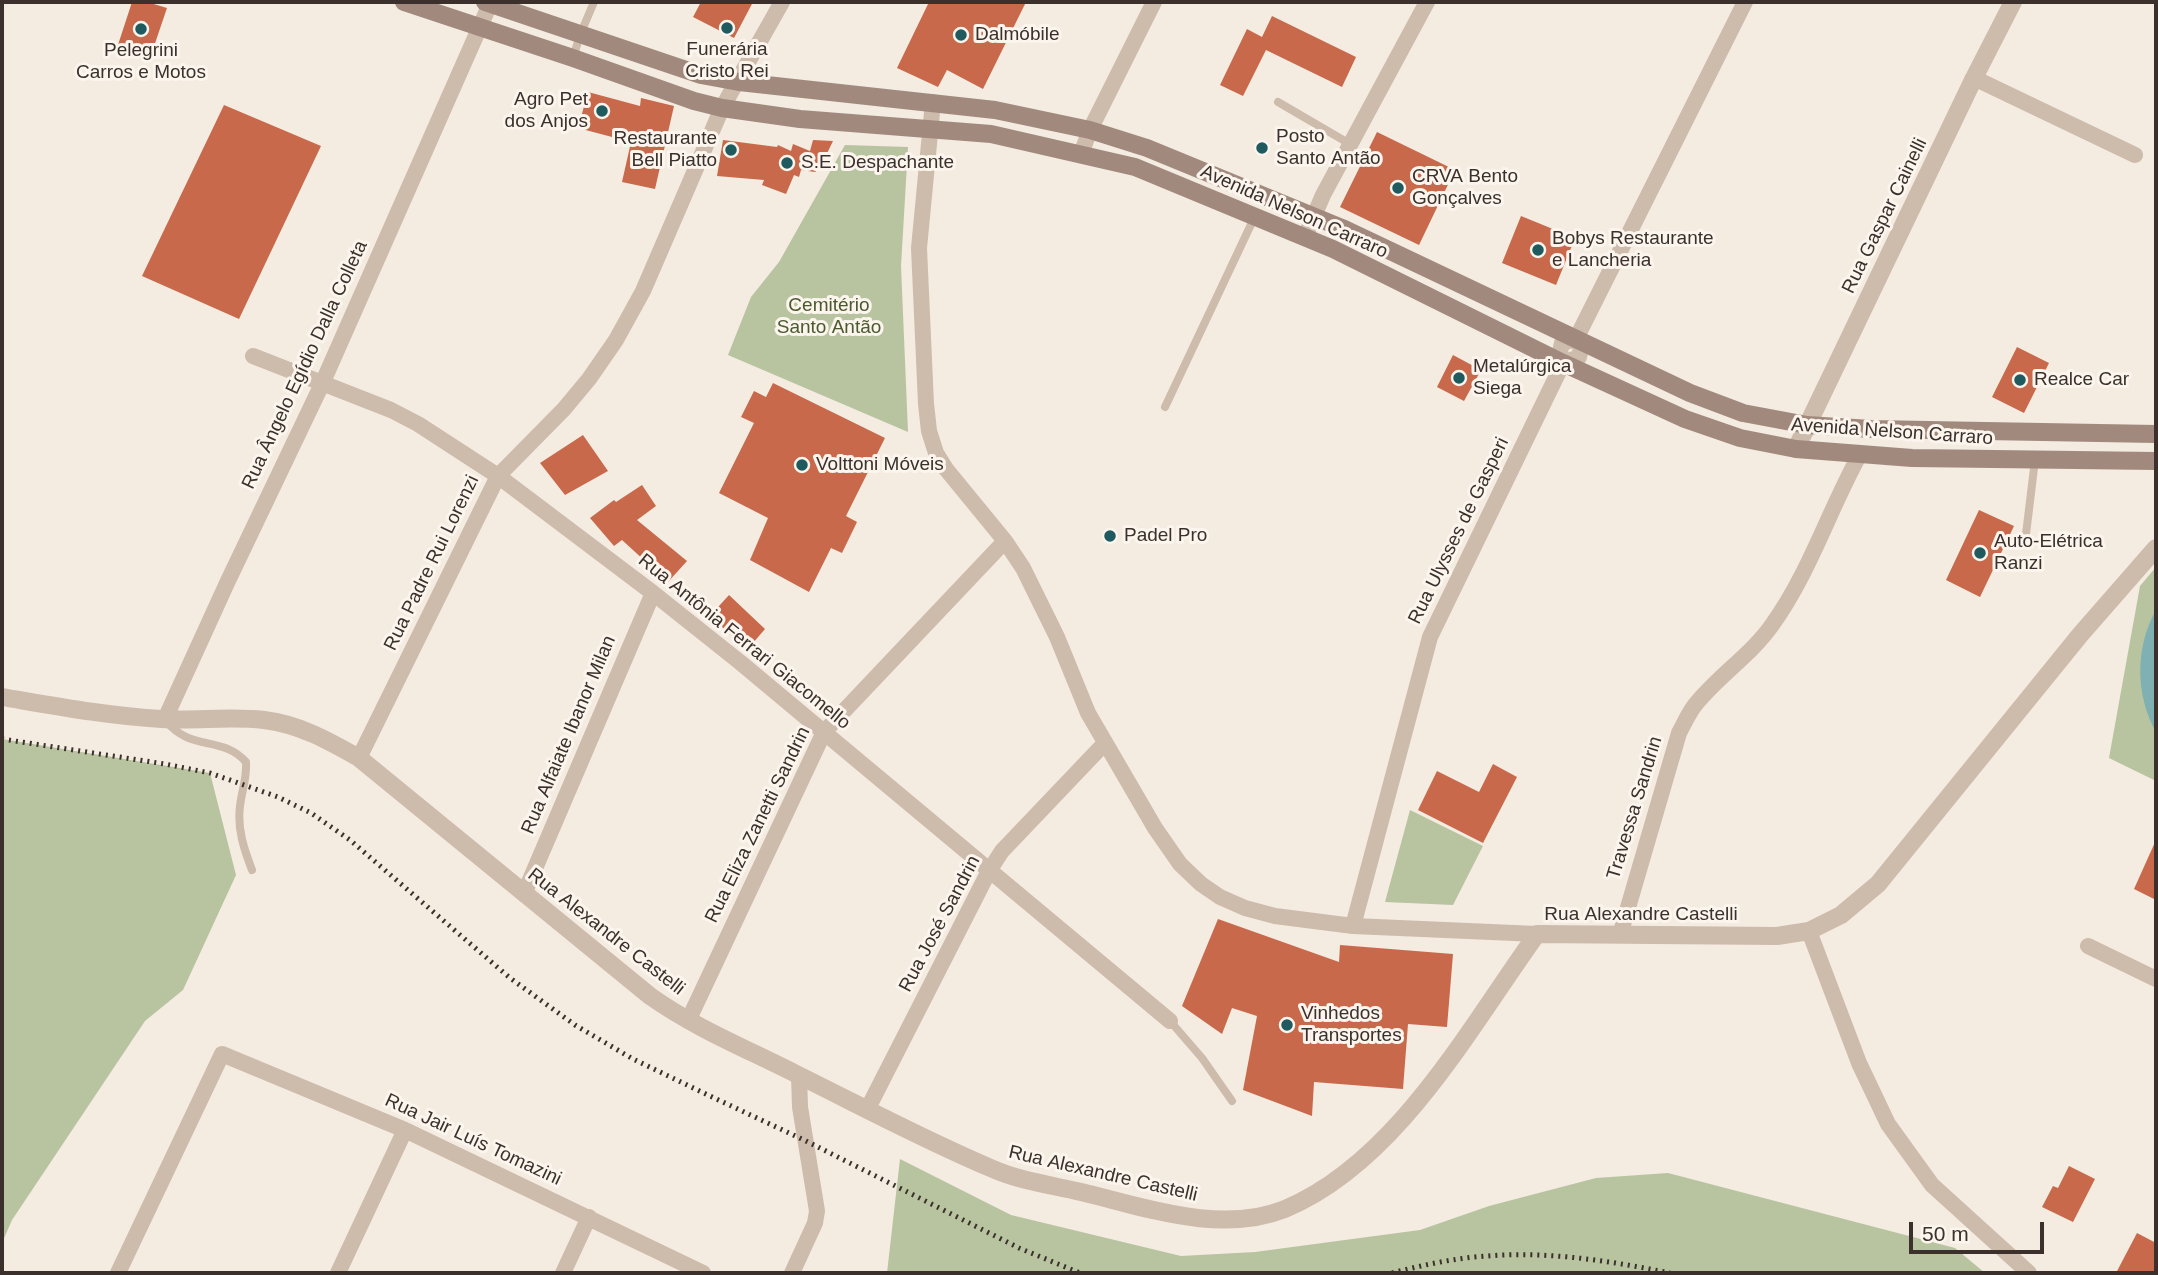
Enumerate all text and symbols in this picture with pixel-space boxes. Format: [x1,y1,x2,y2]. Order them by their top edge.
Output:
marker: Funerária Cristo Rei [719,20,735,36]
marker: Pelegrini Carros e Motos [133,21,149,37]
place label: Dalmóbile [975,24,1059,46]
marker: Dalmóbile [953,27,969,43]
place label: Funerária Cristo Rei [685,39,769,83]
place label: Pelegrini Carros e Motos [76,40,206,84]
place label: Agro Pet dos Anjos [505,89,588,133]
marker: Agro Pet dos Anjos [594,103,610,119]
place label: Posto Santo Antão [1276,126,1381,170]
place label: Restaurante Bell Piatto [613,128,717,172]
street label: Rua Gaspar Cainelli [1837,135,1933,297]
marker: Posto Santo Antão [1254,140,1270,156]
marker: Restaurante Bell Piatto [723,142,739,158]
place label: S.E. Despachante [801,152,954,174]
marker: S.E. Despachante [779,155,795,171]
street label: Avenida Nelson Carraro [1197,160,1391,264]
place label: CRVA Bento Gonçalves [1412,166,1518,210]
marker: CRVA Bento Gonçalves [1390,180,1406,196]
place label: Bobys Restaurante e Lancheria [1552,228,1714,272]
street label: Rua Ângelo Egídio Dalla Colleta [237,237,373,493]
marker: Bobys Restaurante e Lancheria [1530,242,1546,258]
park label: Cemitério Santo Antão [777,295,881,339]
place label: Metalúrgica Siega [1473,356,1571,400]
place label: Realce Car [2034,369,2129,391]
marker: Metalúrgica Siega [1451,370,1467,386]
marker: Realce Car [2012,372,2028,388]
street label: Avenida Nelson Carraro [1790,414,1994,450]
street label: Rua Ulysses de Gasperi [1404,434,1514,628]
place label: Volttoni Móveis [816,454,944,476]
marker: Volttoni Móveis [794,457,810,473]
street label: Rua Padre Rui Lorenzi [380,472,484,654]
place label: Padel Pro [1124,525,1207,547]
marker: Padel Pro [1102,528,1118,544]
place label: Auto-Elétrica Ranzi [1994,531,2103,575]
marker: Auto-Elétrica Ranzi [1972,545,1988,561]
street label: Rua Antônia Ferrari Giacomello [633,549,855,735]
street label: Rua Alfaiate Ibanor Milan [517,632,621,838]
street label: Rua Eliza Zanetti Sandrin [701,723,815,927]
street label: Travessa Sandrin [1602,734,1668,882]
street label: Rua José Sandrin [894,852,986,996]
street label: Rua Alexandre Castelli [523,864,689,1000]
street label: Rua Alexandre Castelli [1544,904,1738,926]
place label: Vinhedos Transportes [1301,1003,1402,1047]
marker: Vinhedos Transportes [1279,1017,1295,1033]
street label: Rua Jair Luís Tomazini [381,1089,565,1191]
street label: Rua Alexandre Castelli [1006,1141,1200,1207]
scale bar [1913,1208,2048,1252]
text: 50 m [1922,1222,1969,1245]

